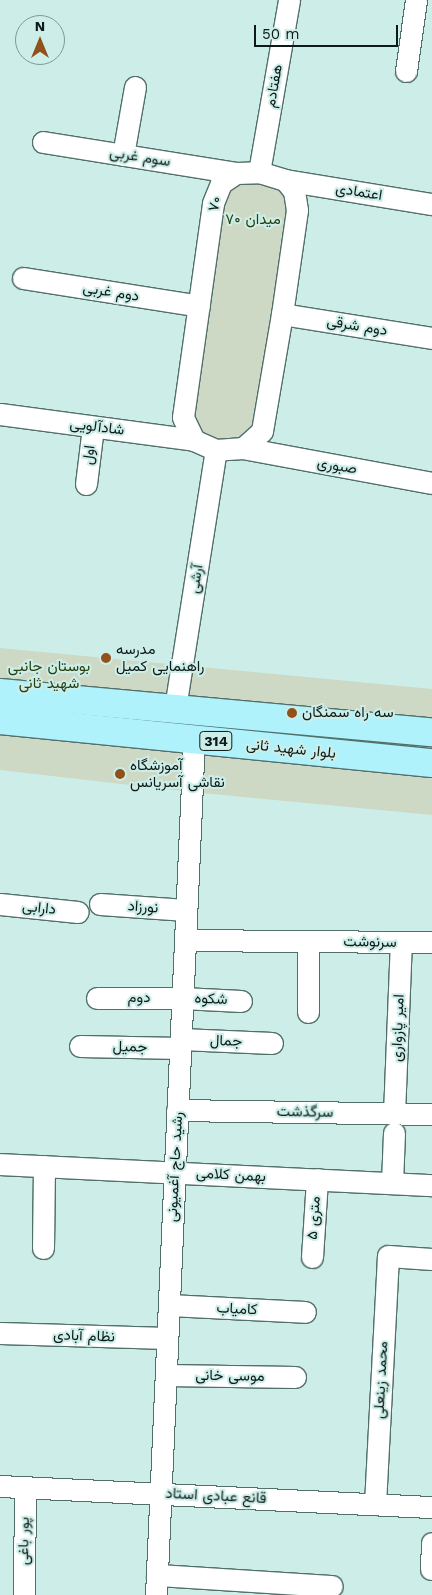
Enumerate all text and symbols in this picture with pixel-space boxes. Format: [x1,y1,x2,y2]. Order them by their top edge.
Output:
north arrow [15,15,65,65]
scale bar [257,15,401,47]
text: N [35,18,45,34]
text: 50 m [262,25,299,43]
street label: هفتادم [261,63,287,109]
street label: سوم غربی [108,143,172,171]
street label: اعتمادی [334,179,384,205]
street label: ۷۰ [204,194,226,214]
park label: میدان ۷۰ [225,211,281,229]
street label: دوم غربی [82,279,140,305]
street label: دوم شرقی [325,312,389,340]
street label: شادآلویی [69,415,125,439]
street label: اول [79,444,99,466]
street label: صبوری [316,454,358,478]
street label: آرشی [185,563,207,595]
place label: مدرسه راهنمایی کمیل [116,640,204,675]
marker: مدرسه راهنمایی کمیل [100,652,112,664]
park label: بوستان جانبی شهید ثانی [8,657,90,692]
place label: سه راه سمنگان [302,704,394,722]
marker: سه راه سمنگان [286,707,298,719]
road number: 314 [198,729,234,752]
street label: بلوار شهید ثانی [245,735,337,763]
place label: آموزشگاه نقاشی آسریانس [130,756,225,791]
marker: آموزشگاه نقاشی آسریانس [114,768,126,780]
street label: دارابی [21,897,57,919]
street label: نورزاد [127,897,159,917]
street label: سرنوشت [343,933,397,951]
street label: دوم [128,989,150,1007]
street label: شکوه [194,989,228,1009]
street label: امیر پازواری [388,994,408,1062]
street label: جمال [210,1031,242,1051]
street label: جمیل [113,1038,147,1056]
street label: سرگذشت [277,1103,333,1121]
street label: رشید حاج آغمیونی [163,1111,187,1223]
street label: بهمن کلامی [196,1164,266,1186]
street label: ۵ متری [303,1196,325,1240]
street label: کامیاب [216,1299,258,1319]
street label: نظام آبادی [53,1326,115,1346]
street label: محمد زینعلی [370,1341,392,1419]
street label: موسی خانی [195,1366,265,1386]
street label: قانع عبادی استاد [165,1484,267,1508]
street label: پور باغی [15,1517,33,1565]

